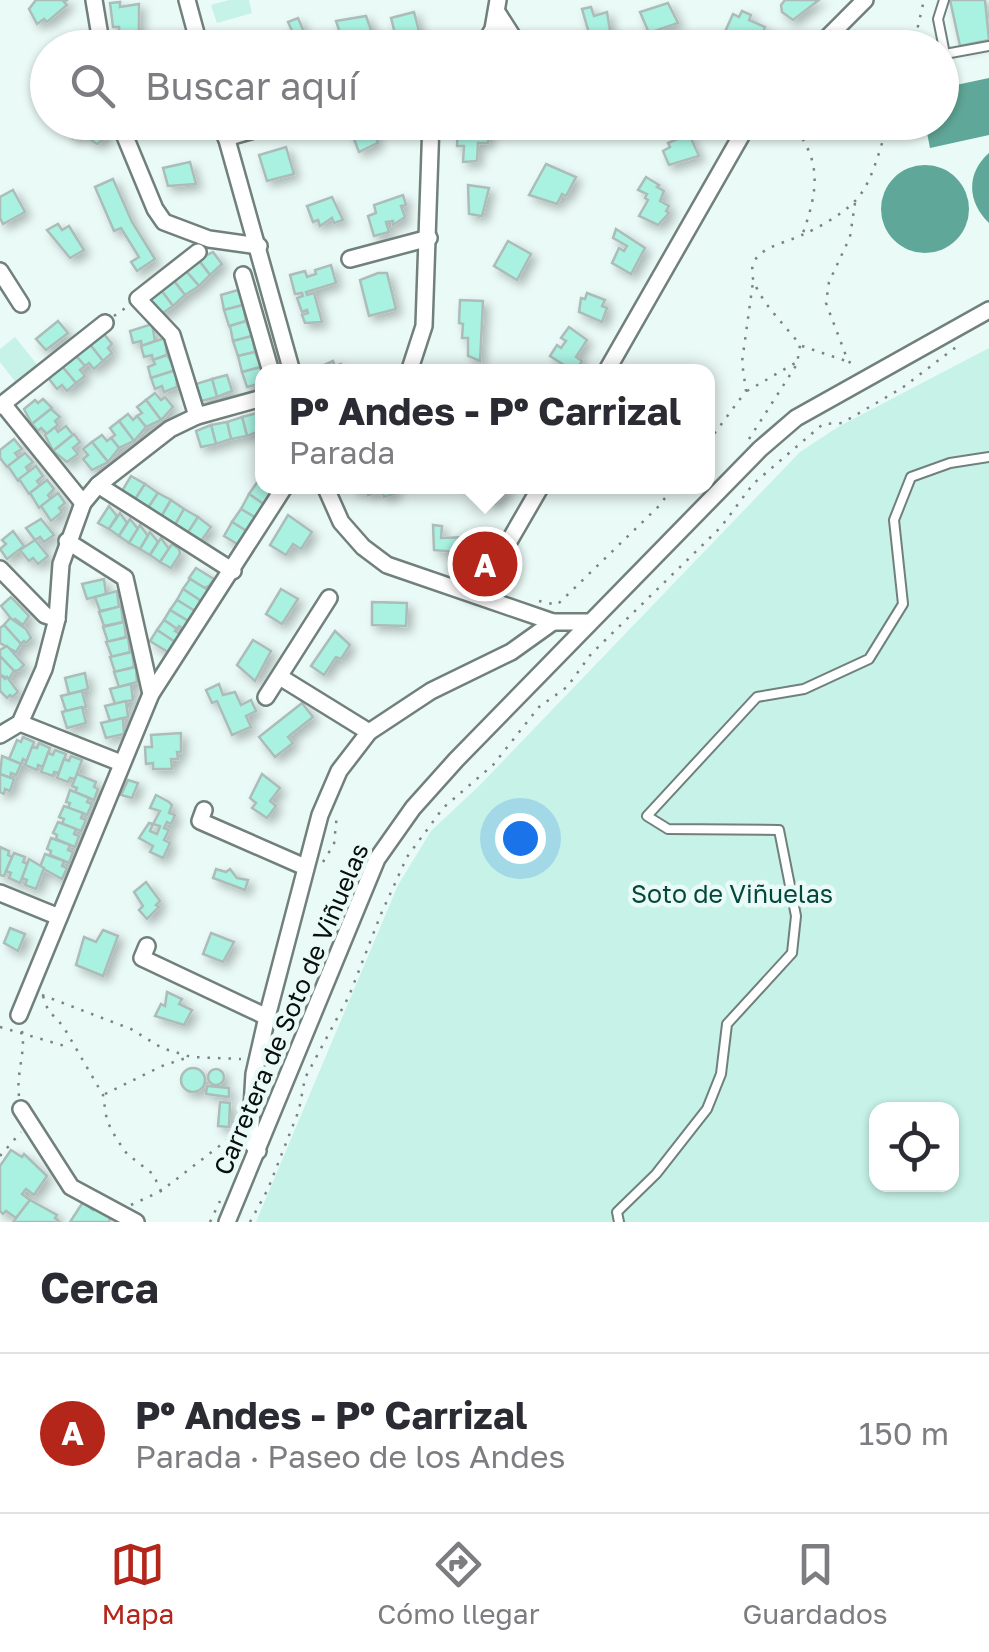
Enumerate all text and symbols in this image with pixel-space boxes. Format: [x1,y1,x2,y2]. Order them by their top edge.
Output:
search box [30,30,959,140]
icon: search [65,58,120,113]
text: Buscar aquí [145,63,358,108]
popup [255,364,715,494]
text: Pº Andes - Pº Carrizal [289,388,681,433]
text: Parada [289,433,395,471]
pin: A [452,526,518,602]
your location [495,813,546,864]
street label: Carretera de Soto de Viñuelas [206,838,375,1179]
park label: Soto de Viñuelas [631,878,833,909]
map controls [869,1102,959,1192]
button: locate [869,1102,959,1192]
text: Cerca [40,1262,159,1312]
text: Pº Andes - Pº Carrizal [135,1392,528,1437]
text: A [61,1414,84,1452]
text: 150 m [859,1414,949,1452]
text: Parada · Paseo de los Andes [135,1437,565,1475]
tab: Mapa [101,1537,174,1630]
tab: Cómo llegar [377,1537,540,1630]
tab: Guardados [742,1537,888,1630]

